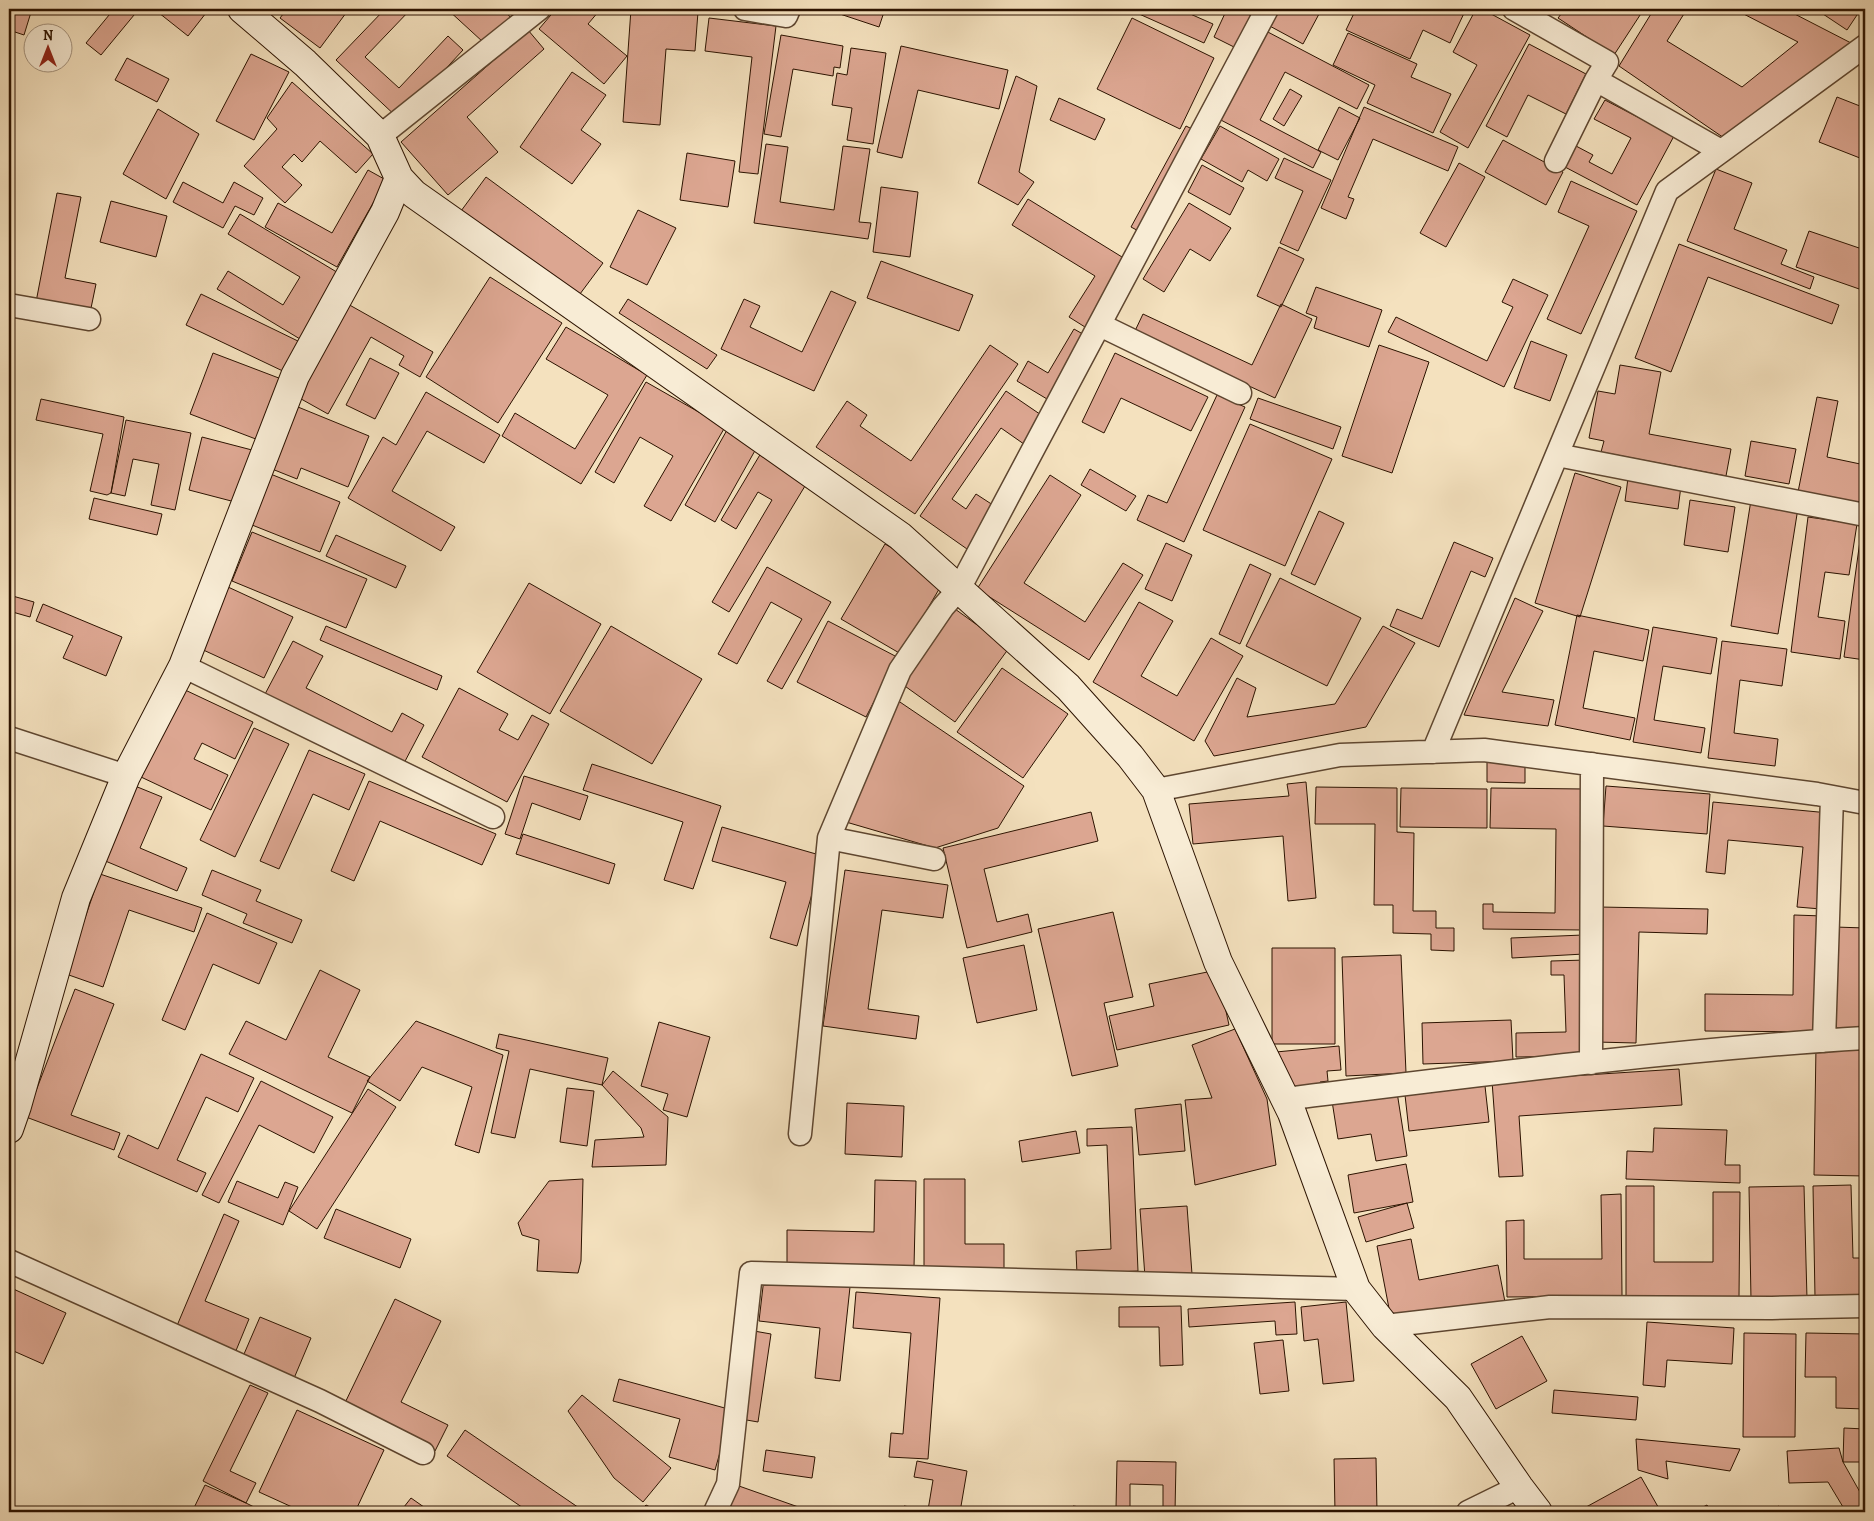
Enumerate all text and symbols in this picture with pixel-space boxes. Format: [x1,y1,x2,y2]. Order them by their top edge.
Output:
north arrow [22,22,72,72]
text: N [43,26,53,45]

